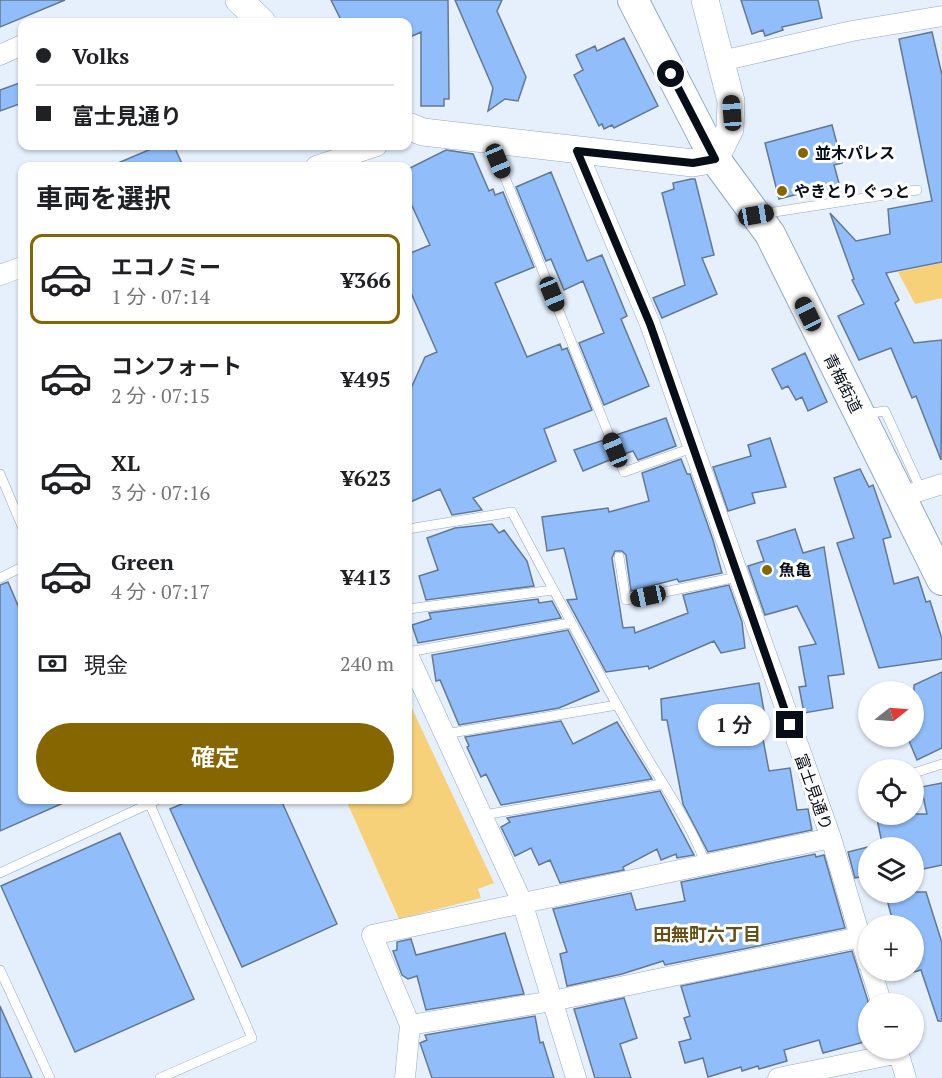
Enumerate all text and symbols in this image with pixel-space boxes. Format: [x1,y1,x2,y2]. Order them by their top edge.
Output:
text: Volks [72,41,129,70]
route start [657,60,684,87]
car [722,94,742,132]
text: 富士見通り [72,101,182,130]
car [483,141,513,181]
place label: 並木パレス [815,142,895,164]
marker: 並木パレス [796,146,810,160]
text: 車両を選択 [36,180,171,216]
place label: やきとり ぐっと [794,180,910,202]
marker: やきとり ぐっと [775,184,789,198]
car [737,203,775,227]
icon: car [39,252,93,306]
text: エコノミー [111,252,221,281]
text: ¥366 [341,265,391,294]
car [537,274,567,314]
text: 1 分 · 07:14 [111,283,210,310]
car [792,294,824,334]
street label: 青梅街道 [819,349,867,417]
icon: car [39,351,93,405]
text: コンフォート [111,351,242,380]
text: ¥495 [341,364,391,393]
text: 2 分 · 07:15 [111,382,210,409]
car [600,430,630,470]
text: XL [111,448,140,477]
icon: car [39,450,93,504]
text: ¥623 [341,463,391,492]
text: 3 分 · 07:16 [111,479,210,506]
text: Green [111,547,174,576]
icon: car [39,549,93,603]
place label: 魚亀 [779,559,811,581]
text: ¥413 [341,562,391,591]
marker: 魚亀 [760,563,774,577]
text: 4 分 · 07:17 [111,578,210,605]
car [629,583,667,609]
icon: cash [36,647,69,680]
text: 現金 [84,650,128,679]
text: 240 m [340,650,394,677]
north arrow [858,681,924,747]
map controls [858,681,924,1059]
callout: 1 分 [697,704,769,746]
text: 1 分 [716,711,752,738]
route end [776,711,803,738]
button: 確定 [36,723,394,792]
street label: 富士見通り [790,751,838,833]
button: locate [858,759,924,825]
button: layers [858,837,924,903]
button: + [858,915,924,981]
district label: 田無町六丁目 [653,922,761,946]
button: − [858,993,924,1059]

